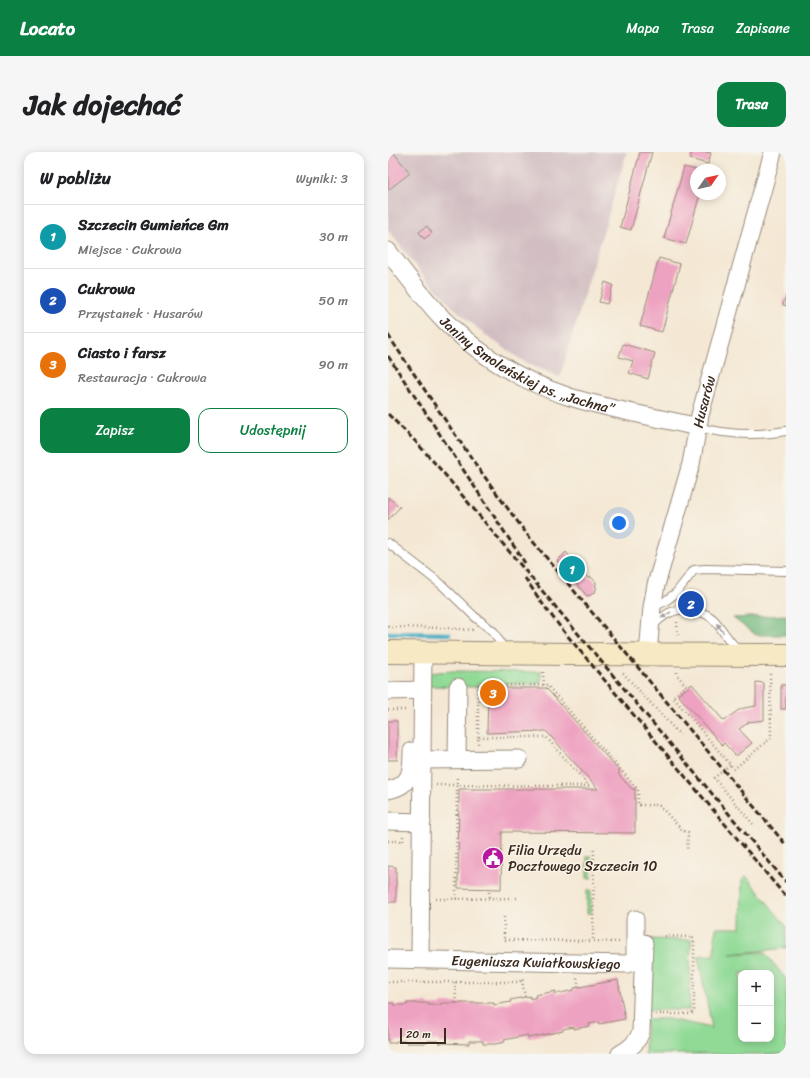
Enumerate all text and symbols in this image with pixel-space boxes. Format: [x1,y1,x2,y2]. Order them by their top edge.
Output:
text: Locato [20,12,75,45]
text: Mapa [626,16,659,41]
text: Trasa [681,16,714,41]
text: Zapisane [736,16,790,41]
text: Jak dojechać [24,80,181,129]
button: Trasa [717,82,786,127]
text: W pobliżu [40,163,111,193]
north arrow [690,164,726,200]
text: Wyniki: 3 [296,167,348,190]
text: Szczecin Gumieńce Gm [78,212,229,238]
text: 1 [50,225,56,248]
text: 30 m [319,225,348,248]
text: Miejsce · Cukrowa [78,238,182,261]
text: Cukrowa [78,276,135,302]
text: 2 [49,289,57,312]
text: 50 m [318,289,348,312]
text: Przystanek · Husarów [78,302,203,325]
street label: Janiny Smoleńskiej ps. „Jachna” [433,309,618,422]
text: Ciasto i farsz [78,340,166,366]
text: 3 [49,353,57,376]
text: 90 m [318,353,348,376]
text: Restauracja · Cukrowa [78,366,207,389]
street label: Husarów [686,373,723,430]
button: Zapisz [40,408,190,453]
button: Udostępnij [198,408,348,453]
your location [609,513,629,533]
pin: 1 [559,554,585,584]
pin: 2 [678,589,704,619]
one-way arrow [660,612,672,619]
one-way arrow [716,623,724,634]
pin: 3 [480,678,506,708]
place label: Filia Urzędu Pocztowego Szczecin 10 [508,838,658,879]
public building icon: Filia Urzędu Pocztowego Szczecin 10 [480,845,506,871]
street label: Eugeniusza Kwiatkowskiego [451,948,621,977]
map controls [738,970,774,1042]
button: + [738,970,774,1006]
button: − [738,1006,774,1042]
text: 20 m [406,1025,431,1044]
scale bar [400,1026,446,1045]

